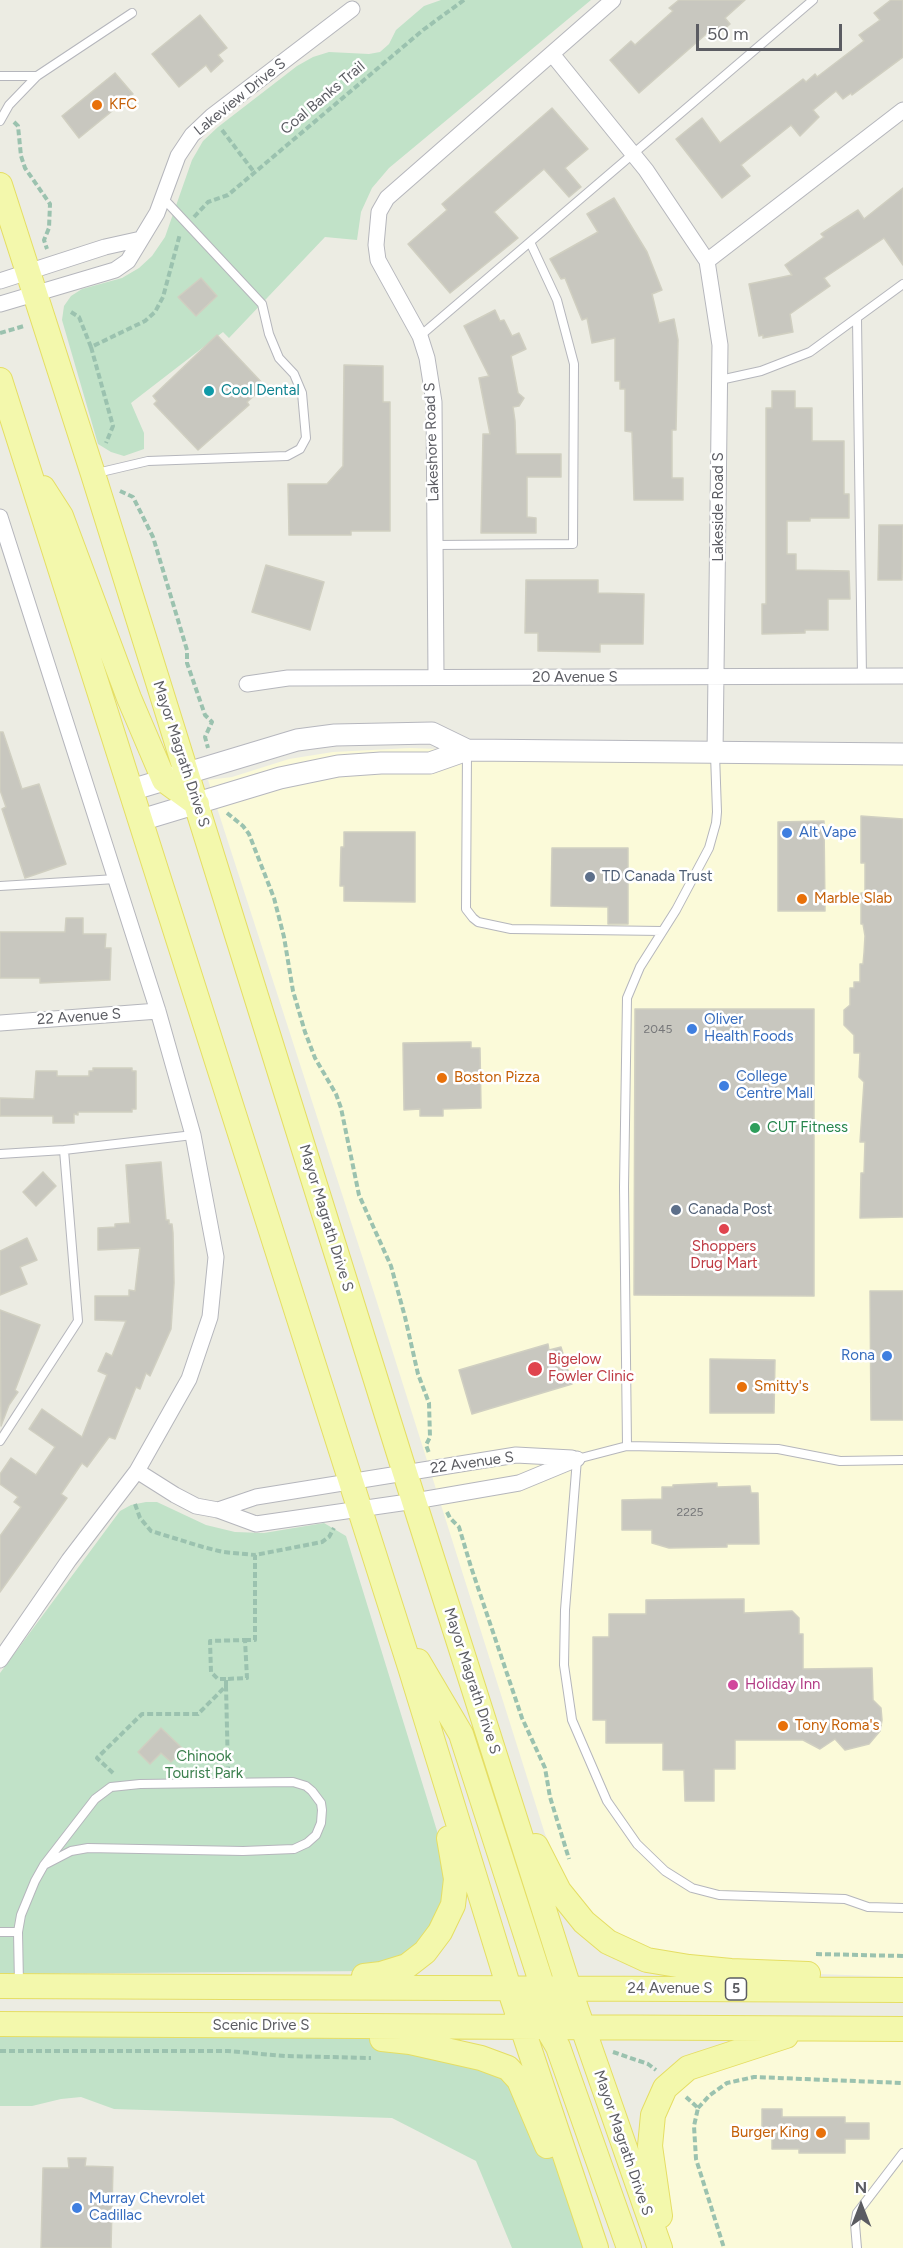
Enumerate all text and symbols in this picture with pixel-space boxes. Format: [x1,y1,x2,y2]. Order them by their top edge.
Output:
scale bar [699,12,844,50]
text: 50 m [707,23,749,45]
street label: Lakeview Drive S [190,54,290,140]
street label: Coal Banks Trail [277,58,369,138]
place label: KFC [109,96,137,114]
marker: KFC [90,98,104,112]
place label: Cool Dental [221,382,300,400]
street label: Lakeshore Road S [421,382,443,502]
marker: Cool Dental [202,384,216,398]
street label: Lakeside Road S [710,452,728,562]
street label: 20 Avenue S [532,669,618,687]
street label: Mayor Magrath Drive S [149,679,213,829]
place label: Alt Vape [799,824,856,842]
marker: Alt Vape [780,826,794,840]
place label: TD Canada Trust [602,868,713,886]
marker: TD Canada Trust [583,870,597,884]
place label: Marble Slab [814,890,892,908]
marker: Marble Slab [795,892,809,906]
street label: 22 Avenue S [36,1005,122,1029]
place label: Oliver Health Foods [704,1011,793,1046]
house number: 2045 [644,1022,672,1036]
marker: Oliver Health Foods [685,1022,699,1036]
place label: College Centre Mall [736,1068,813,1103]
place label: Boston Pizza [454,1069,540,1087]
marker: Boston Pizza [435,1071,449,1085]
marker: College Centre Mall [717,1079,731,1093]
place label: CUT Fitness [767,1119,848,1137]
marker: CUT Fitness [748,1121,762,1135]
street label: Mayor Magrath Drive S [295,1142,357,1294]
place label: Canada Post [688,1201,773,1219]
marker: Canada Post [669,1203,683,1217]
marker: Shoppers Drug Mart [717,1222,731,1236]
place label: Shoppers Drug Mart [690,1238,758,1273]
place label: Rona [841,1347,875,1365]
marker: Rona [880,1349,894,1363]
place label: Bigelow Fowler Clinic [548,1351,634,1386]
marker: Bigelow Fowler Clinic [526,1360,544,1378]
place label: Smitty's [754,1378,809,1396]
marker: Smitty's [735,1380,749,1394]
street label: 22 Avenue S [429,1448,515,1478]
house number: 2225 [676,1505,704,1519]
street label: Mayor Magrath Drive S [440,1606,504,1756]
place label: Holiday Inn [745,1676,820,1694]
marker: Holiday Inn [726,1678,740,1692]
place label: Tony Roma's [795,1717,879,1735]
marker: Tony Roma's [776,1719,790,1733]
park label: Chinook Tourist Park [165,1748,243,1783]
road number: 5 [726,1978,746,2000]
street label: 24 Avenue S [627,1980,713,1998]
street label: Scenic Drive S [213,2017,309,2035]
street label: Mayor Magrath Drive S [590,2068,656,2218]
place label: Burger King [731,2124,809,2142]
marker: Burger King [814,2126,828,2140]
north arrow [831,2176,891,2236]
text: N [855,2178,867,2197]
place label: Murray Chevrolet Cadillac [89,2190,205,2225]
marker: Murray Chevrolet Cadillac [70,2201,84,2215]

